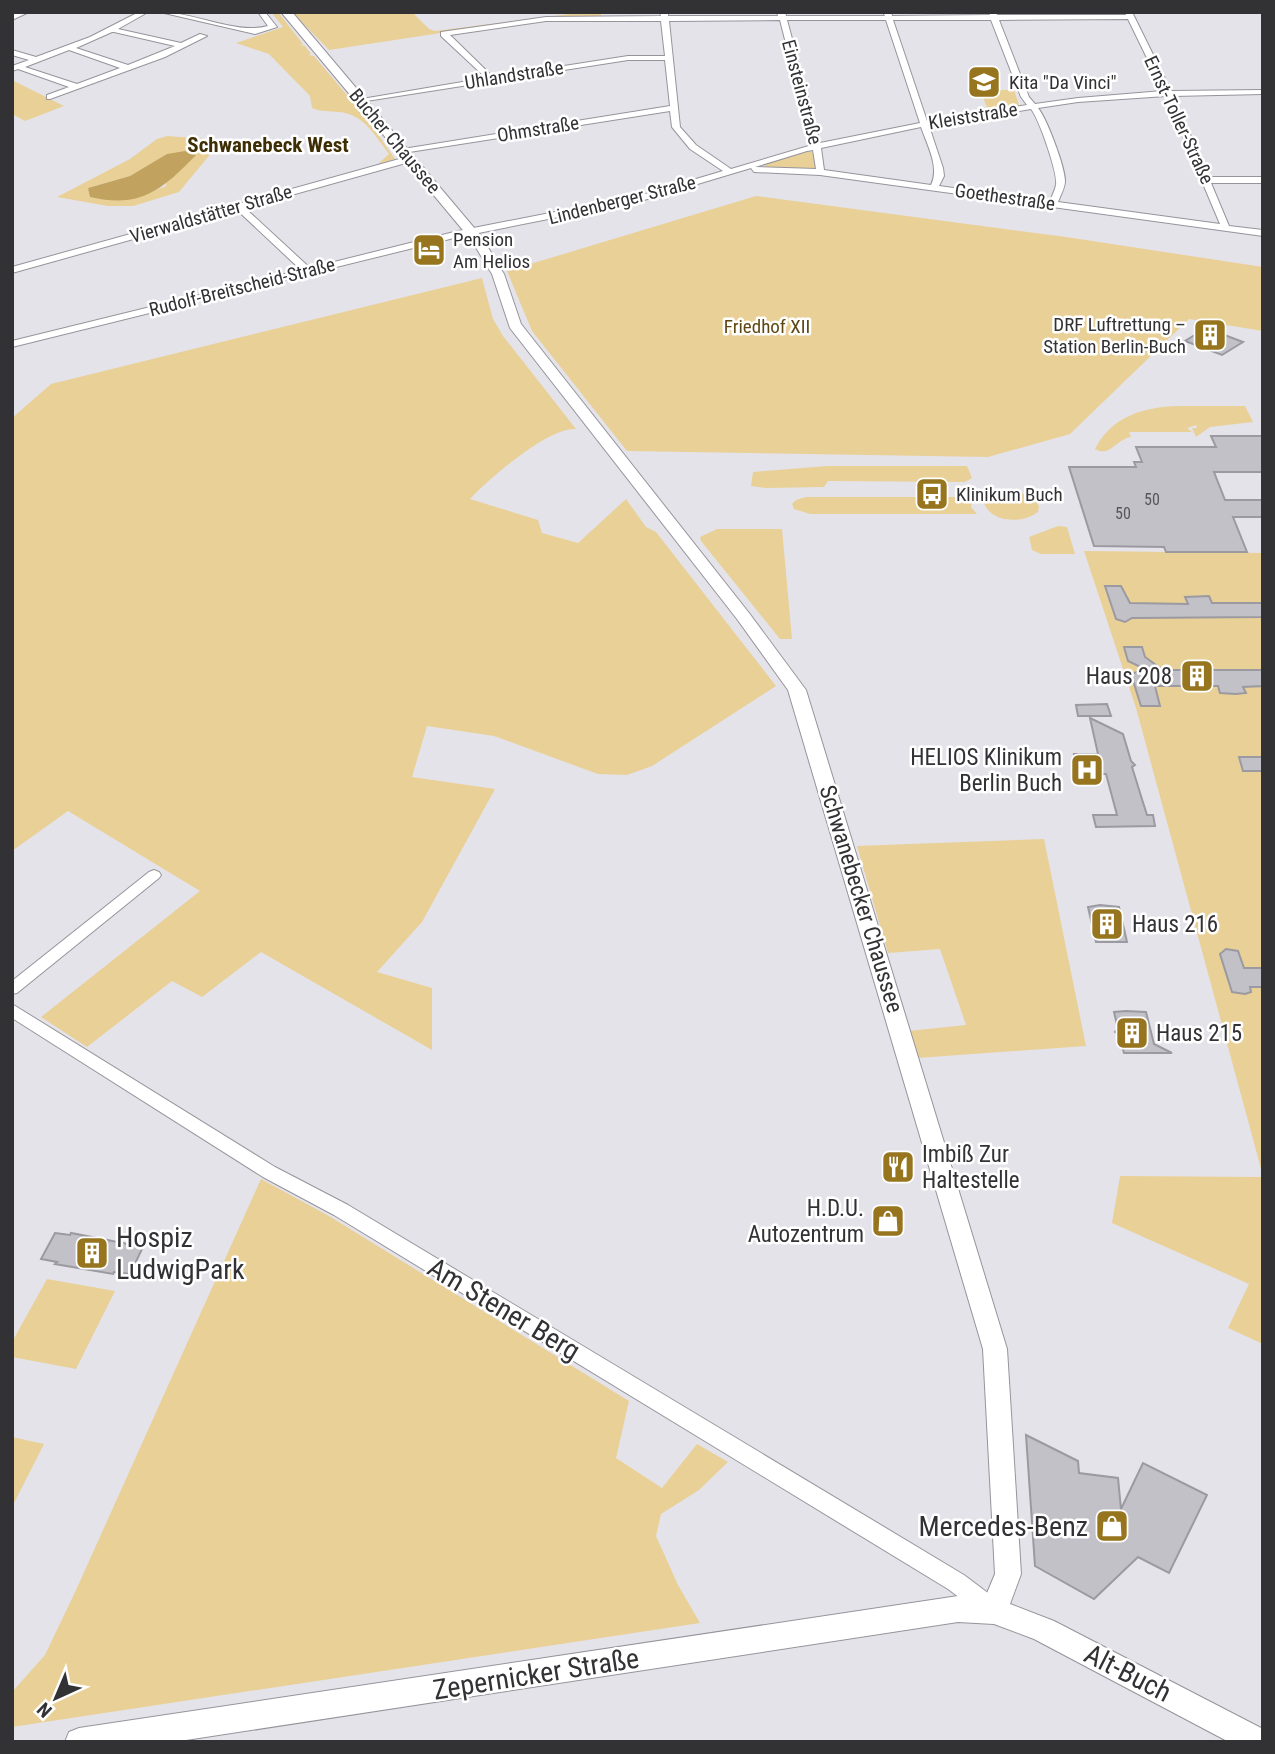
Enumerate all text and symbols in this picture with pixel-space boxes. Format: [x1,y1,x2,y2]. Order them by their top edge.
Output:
street label: Einsteinstraße [777,37,827,147]
street label: Ernst-Toller-Straße [1139,52,1219,188]
street label: Uhlandstraße [463,56,565,94]
school or university icon: Kita "Da Vinci" [965,63,1003,101]
place label: Kita "Da Vinci" [1009,71,1117,94]
street label: Bucher Chaussee [344,84,446,198]
street label: Kleiststraße [927,98,1019,134]
street label: Ohmstraße [495,111,581,147]
district label: Schwanebeck West [187,133,349,157]
street label: Lindenberger Straße [546,171,698,229]
street label: Goethestraße [953,179,1057,215]
street label: Vierwaldstätter Straße [127,180,295,248]
place label: Pension Am Helios [453,228,530,273]
hotel icon: Pension Am Helios [410,231,448,269]
street label: Rudolf-Breitscheid-Straße [147,253,338,321]
place label: DRF Luftrettung – Station Berlin-Buch [1043,313,1186,358]
park label: Friedhof XII [724,315,810,338]
building icon: DRF Luftrettung – Station Berlin-Buch [1191,316,1229,354]
bus stop icon: Klinikum Buch [913,475,951,513]
place label: Klinikum Buch [956,483,1063,506]
house number: 50 [1144,490,1160,509]
house number: 50 [1115,504,1131,523]
building icon: Haus 208 [1178,657,1216,695]
place label: Haus 208 [1086,663,1172,690]
place label: HELIOS Klinikum Berlin Buch [910,744,1062,797]
hospital icon: HELIOS Klinikum Berlin Buch [1068,751,1106,789]
street label: Schwanebecker Chaussee [814,782,908,1016]
building icon: Haus 216 [1088,905,1126,943]
place label: Haus 216 [1132,911,1218,938]
building icon: Haus 215 [1113,1014,1151,1052]
place label: Haus 215 [1156,1020,1242,1047]
place label: Imbiß Zur Haltestelle [922,1141,1020,1194]
restaurant icon: Imbiß Zur Haltestelle [879,1148,917,1186]
place label: H.D.U. Autozentrum [748,1195,864,1248]
shop icon: H.D.U. Autozentrum [869,1202,907,1240]
place label: Hospiz LudwigPark [116,1221,245,1286]
building icon: Hospiz LudwigPark [73,1234,111,1272]
street label: Am Stener Berg [422,1251,586,1367]
shop icon: Mercedes-Benz [1093,1507,1131,1545]
place label: Mercedes-Benz [918,1510,1088,1543]
street label: Alt-Buch [1079,1637,1177,1709]
street label: Zepernicker Straße [431,1641,641,1707]
north arrow [21,1663,91,1733]
text: N [32,1698,57,1722]

